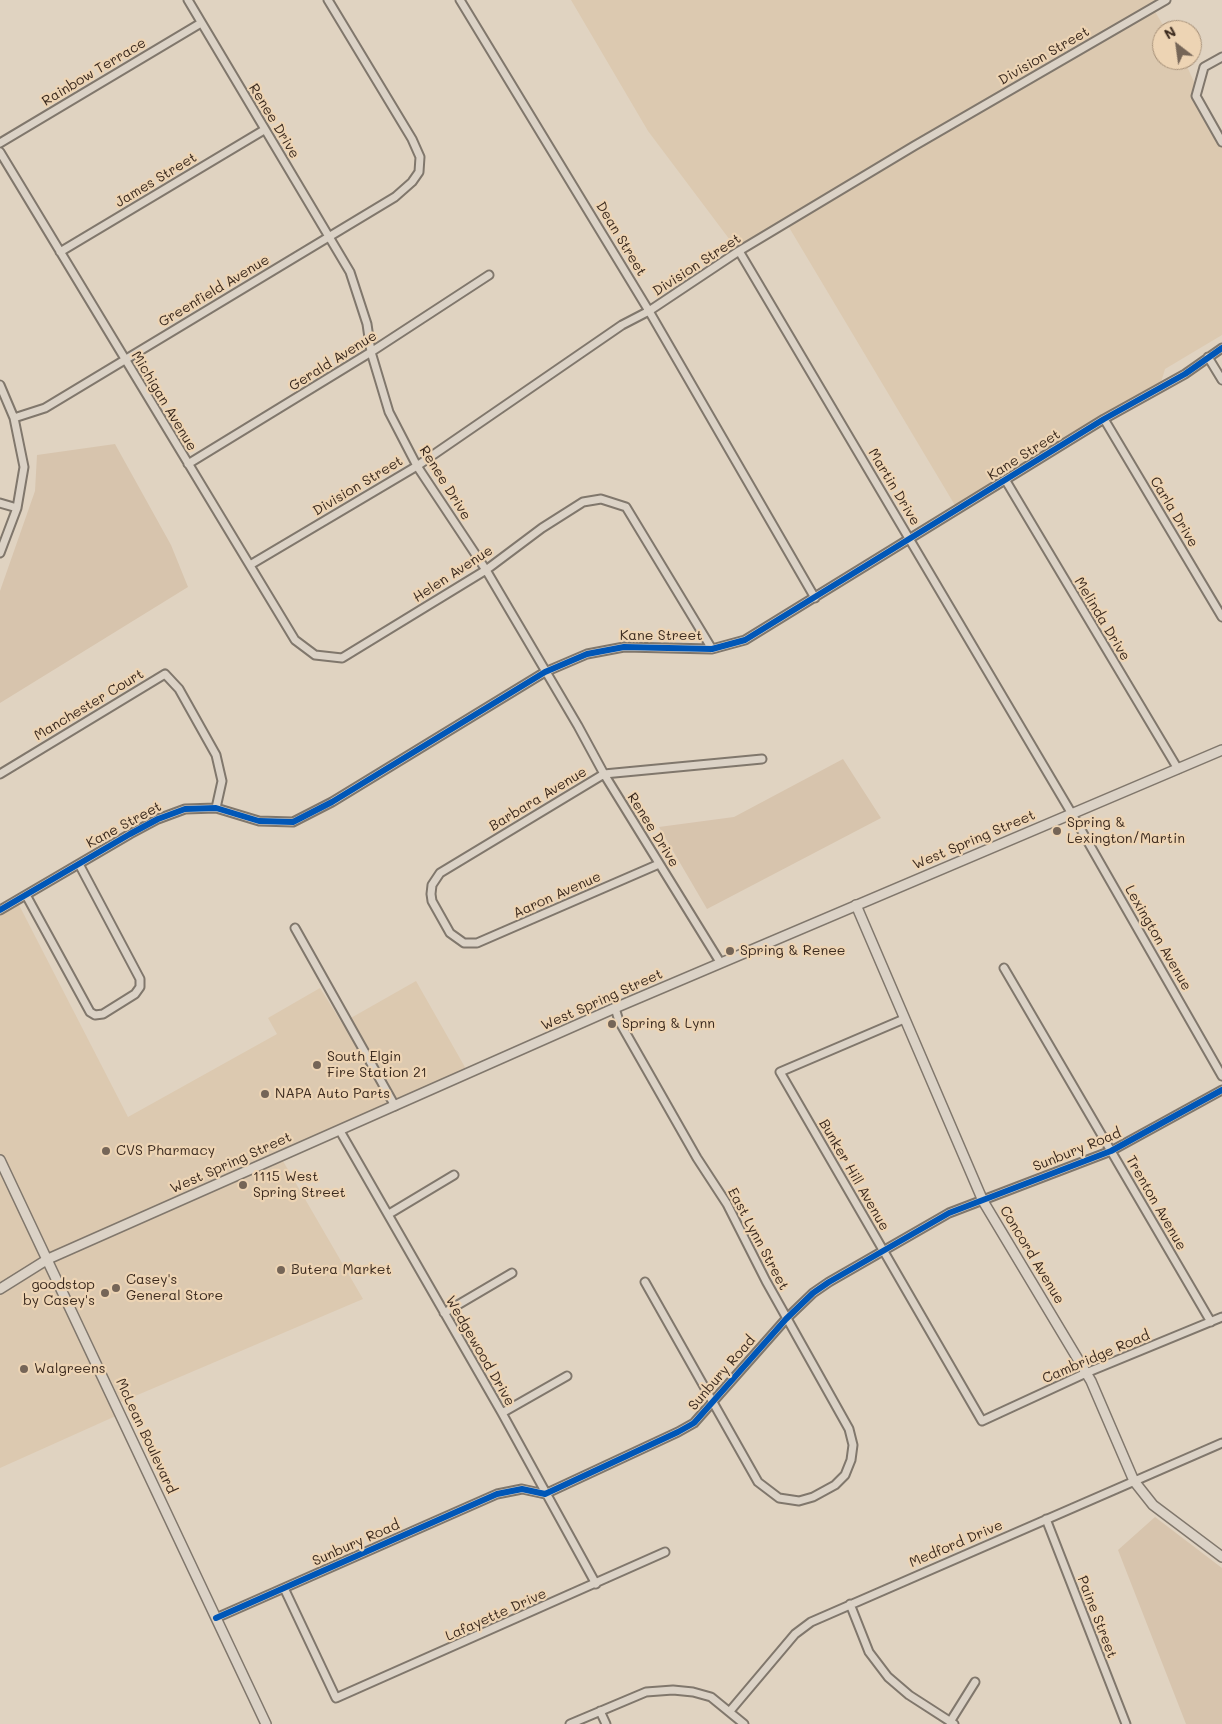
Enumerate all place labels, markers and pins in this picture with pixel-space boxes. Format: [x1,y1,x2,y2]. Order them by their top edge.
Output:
place label: Spring & Lexington/Martin [1067,815,1185,848]
marker: Spring & Lexington/Martin [1051,825,1063,837]
place label: Spring & Renee [740,943,846,959]
marker: Spring & Renee [724,945,736,957]
place label: Spring & Lynn [622,1016,715,1032]
marker: Spring & Lynn [606,1018,618,1030]
place label: South Elgin Fire Station 21 [327,1049,427,1082]
marker: South Elgin Fire Station 21 [311,1059,323,1071]
place label: NAPA Auto Parts [275,1086,390,1102]
marker: NAPA Auto Parts [259,1088,271,1100]
place label: CVS Pharmacy [116,1143,215,1159]
marker: CVS Pharmacy [100,1145,112,1157]
place label: 1115 West Spring Street [253,1169,346,1202]
marker: 1115 West Spring Street [237,1179,249,1191]
place label: Butera Market [291,1262,392,1278]
marker: Butera Market [275,1264,287,1276]
place label: Casey's General Store [126,1272,223,1304]
place label: goodstop by Casey's [23,1277,95,1310]
marker: Casey's General Store [110,1282,122,1294]
marker: goodstop by Casey's [99,1287,111,1299]
place label: Walgreens [34,1361,106,1377]
marker: Walgreens [18,1363,30,1375]

